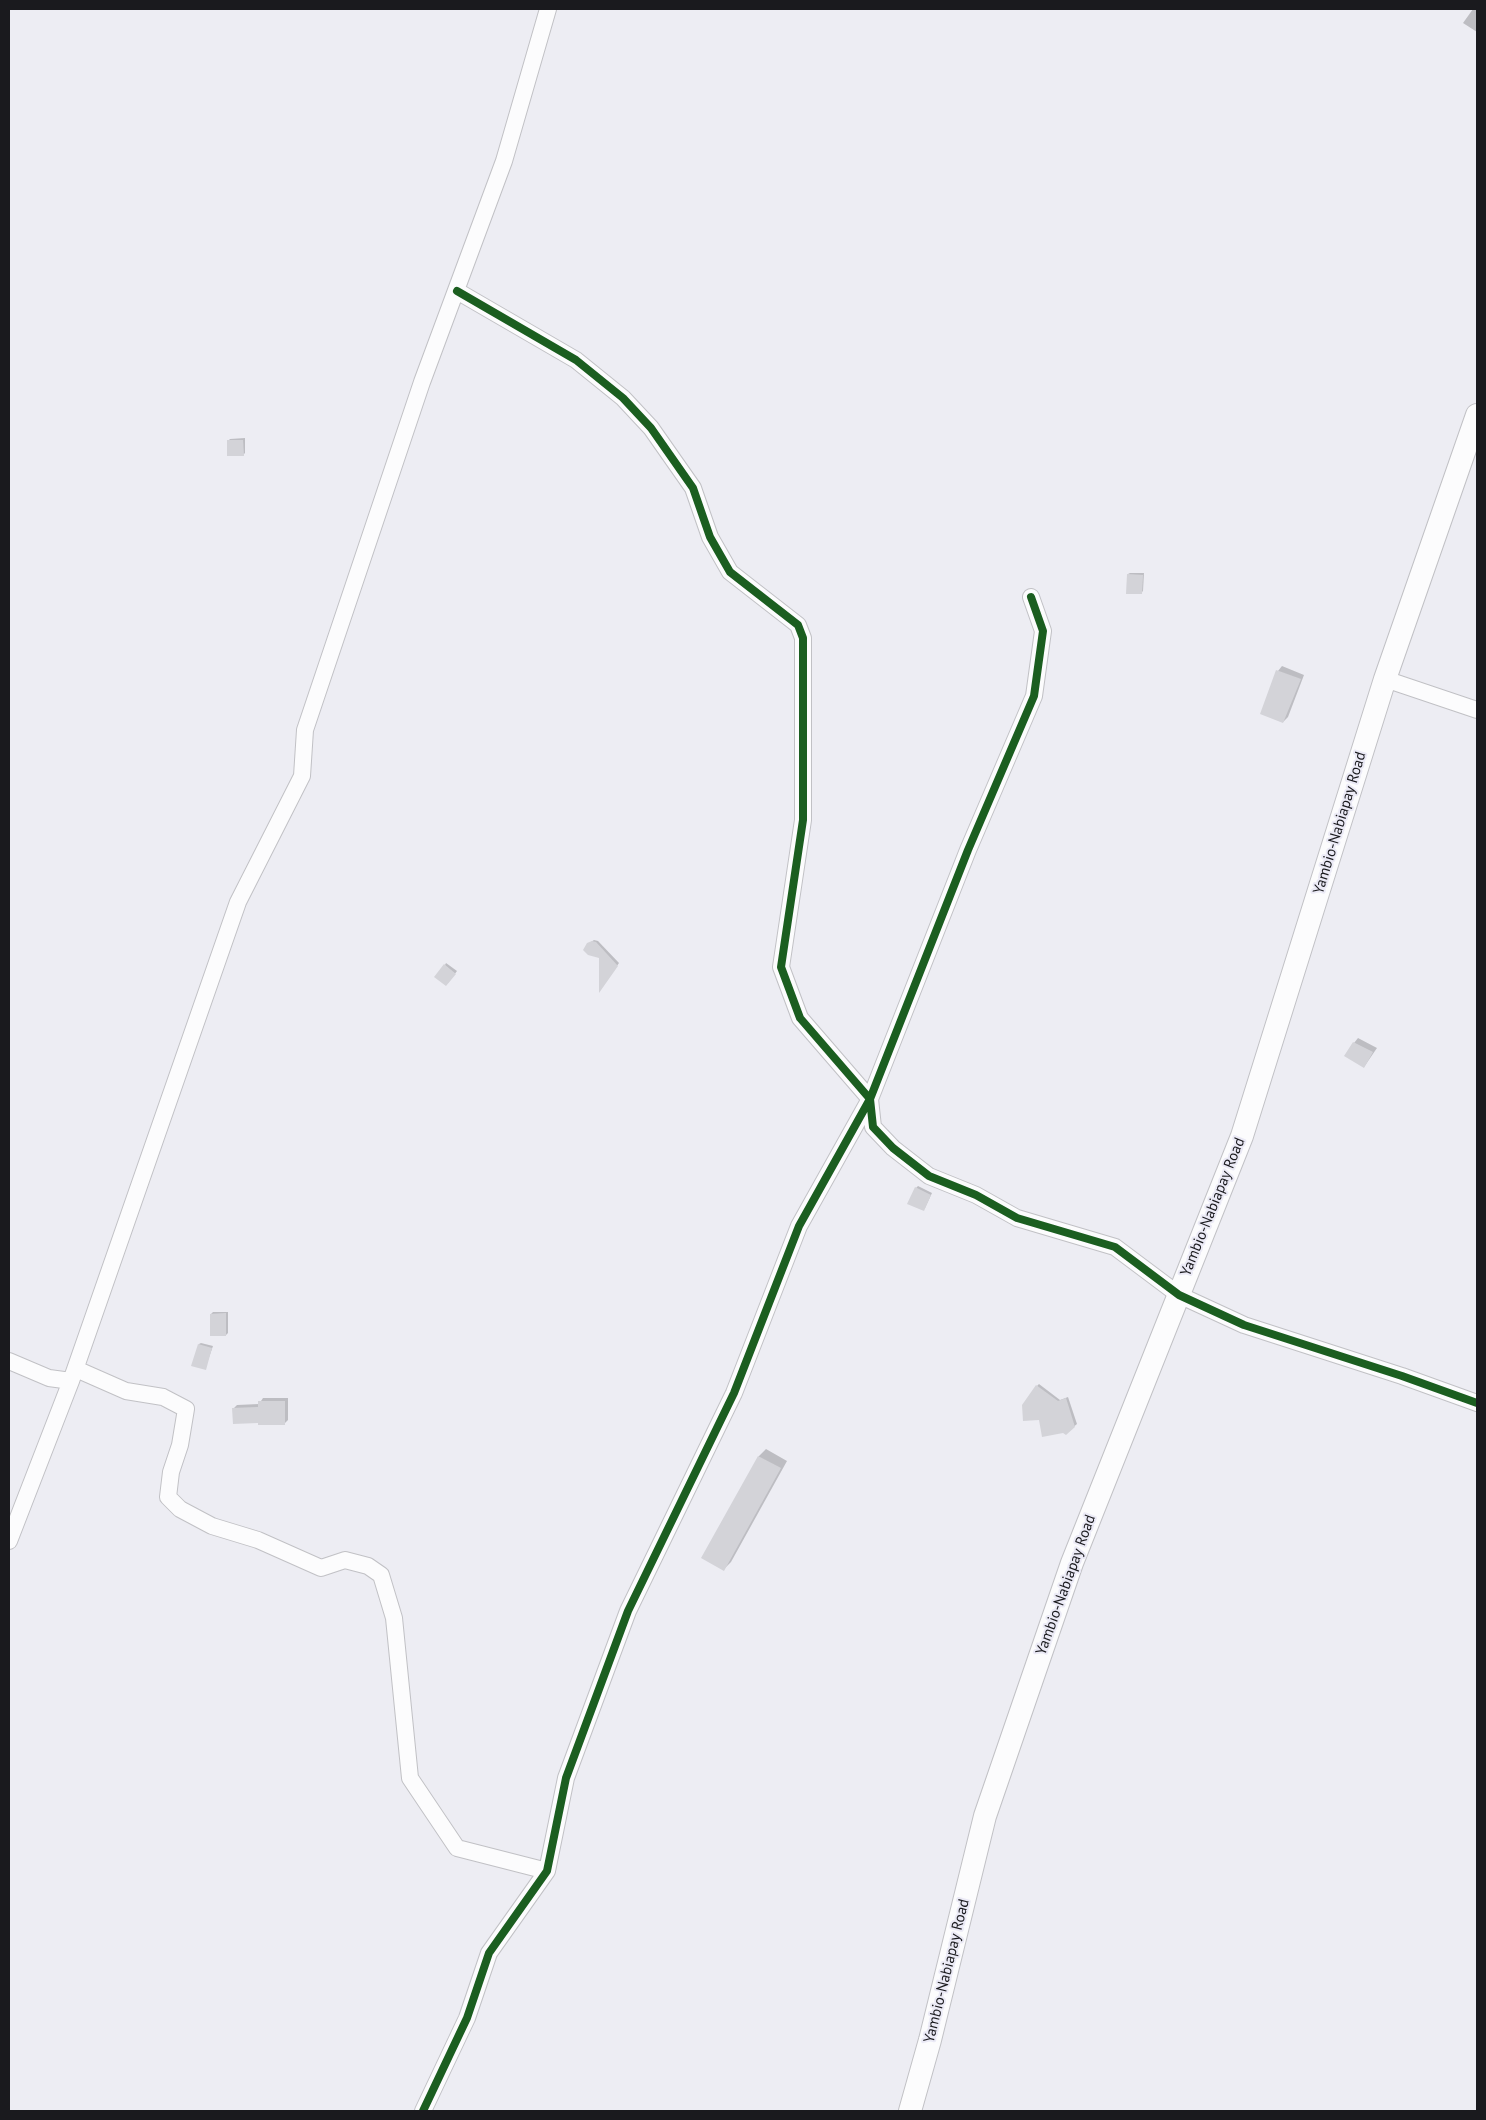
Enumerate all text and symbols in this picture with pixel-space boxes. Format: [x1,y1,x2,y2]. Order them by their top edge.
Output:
street label: Yambio-Nabiapay Road [1310,750,1370,896]
street label: Yambio-Nabiapay Road [1177,1135,1249,1279]
street label: Yambio-Nabiapay Road [1032,1512,1100,1658]
street label: Yambio-Nabiapay Road [920,1897,974,2045]

